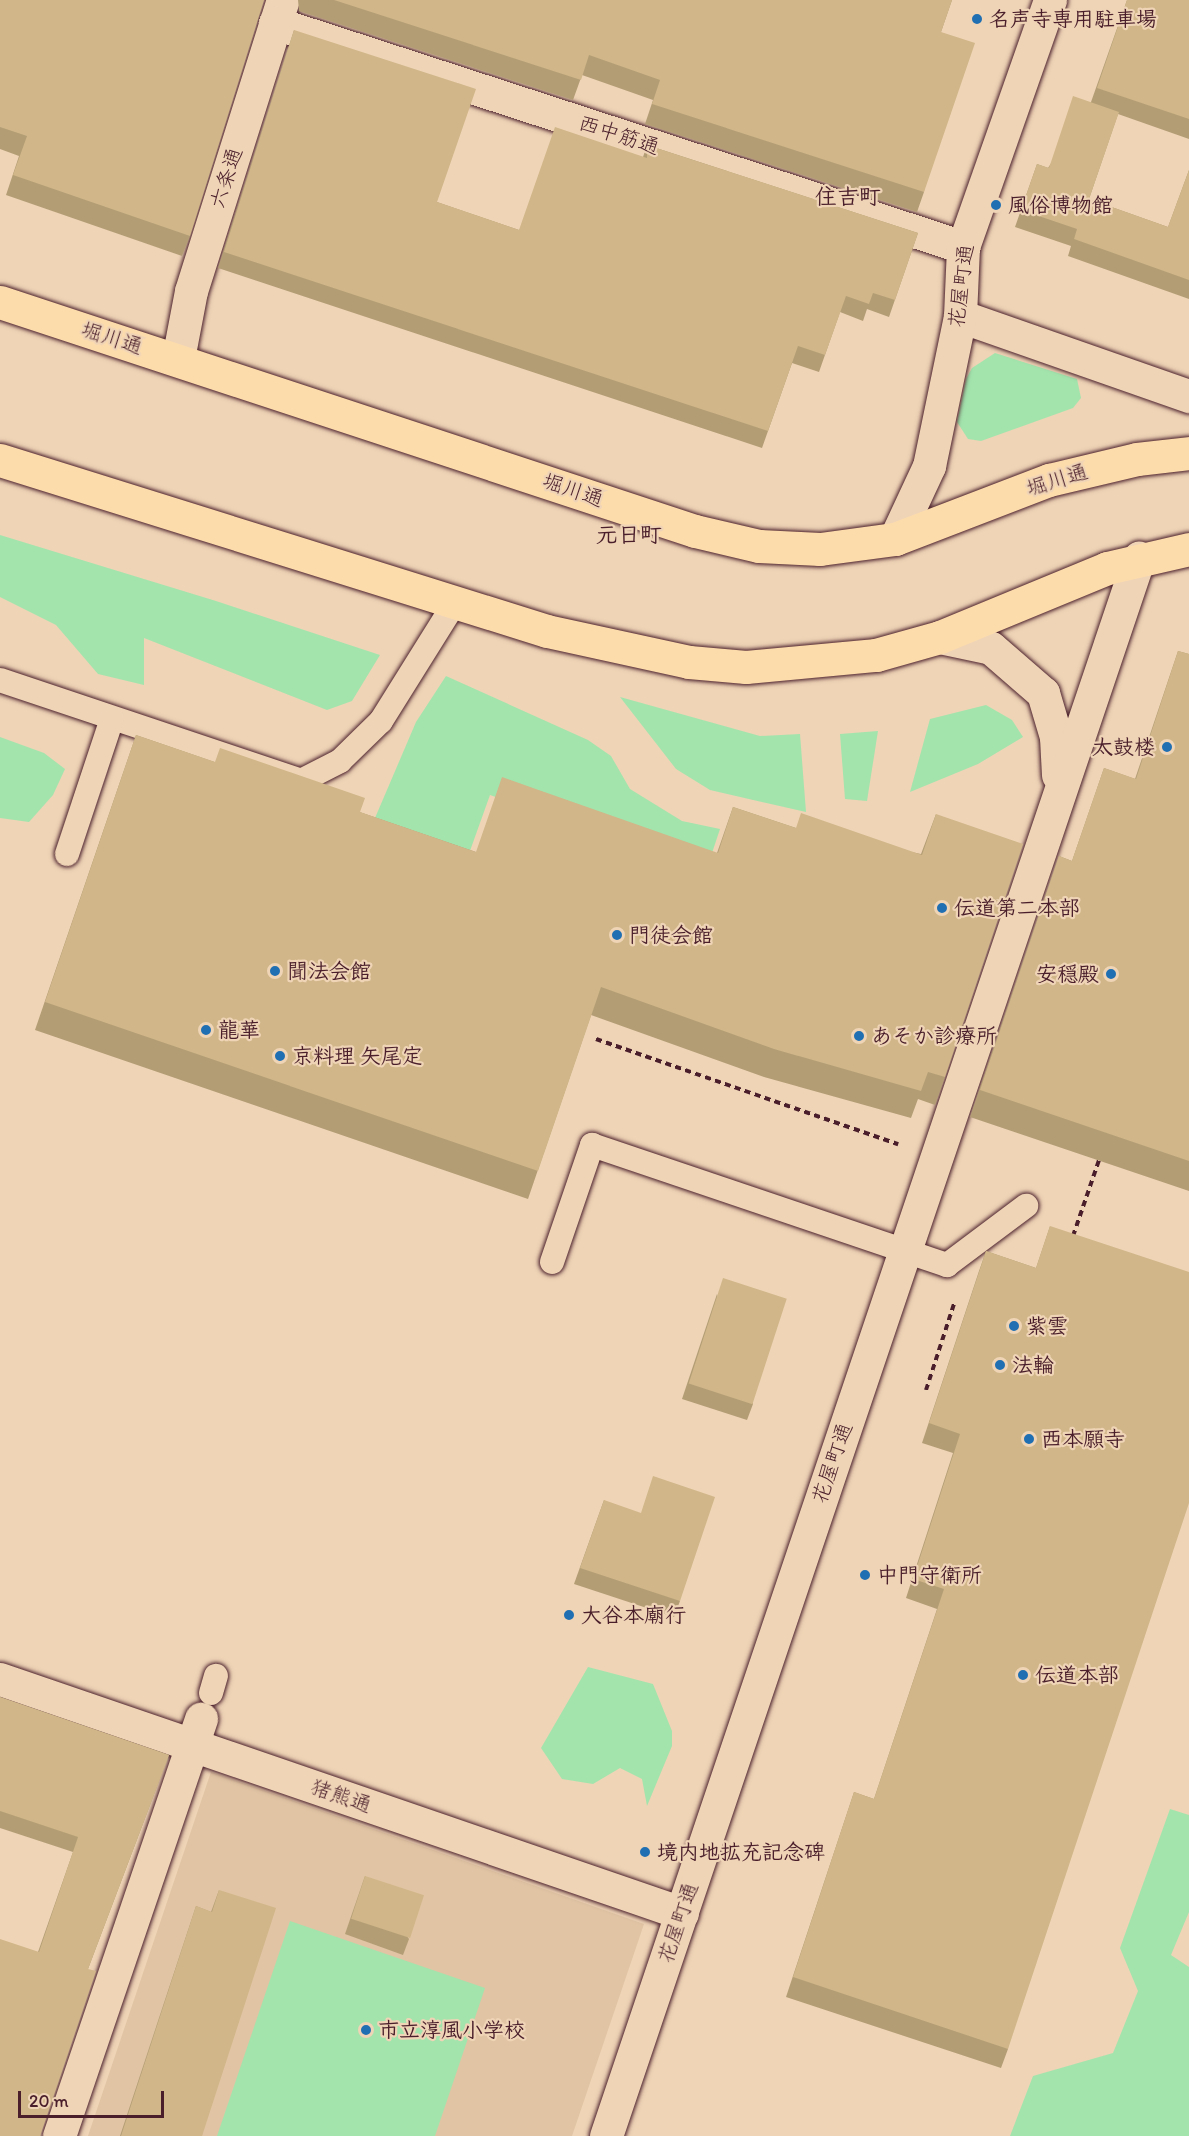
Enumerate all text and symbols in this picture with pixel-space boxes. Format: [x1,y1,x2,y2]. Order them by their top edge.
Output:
place label: 名声寺専用駐車場 [989,6,1157,32]
marker: 名声寺専用駐車場 [970,12,984,26]
street label: 西中筋通 [575,110,663,160]
street label: 六条通 [204,144,248,212]
district label: 住吉町 [815,184,881,210]
place label: 風俗博物館 [1008,192,1113,218]
marker: 風俗博物館 [989,198,1003,212]
street label: 花屋町通 [943,243,979,329]
street label: 堀川通 [78,316,146,360]
street label: 堀川通 [1023,459,1091,501]
street label: 堀川通 [539,468,607,512]
district label: 元日町 [596,522,662,548]
place label: 太鼓楼 [1092,734,1155,760]
marker: 太鼓楼 [1160,740,1174,754]
place label: 伝道第二本部 [954,895,1080,921]
marker: 伝道第二本部 [935,901,949,915]
place label: 門徒会館 [629,922,713,948]
marker: 門徒会館 [610,928,624,942]
place label: 聞法会館 [287,958,371,984]
place label: 安穏殿 [1036,961,1099,987]
marker: 聞法会館 [268,964,282,978]
marker: 安穏殿 [1104,967,1118,981]
place label: 龍華 [218,1017,260,1043]
marker: 龍華 [199,1023,213,1037]
place label: あそか診療所 [871,1023,997,1049]
marker: あそか診療所 [852,1029,866,1043]
place label: 京料理 矢尾定 [292,1043,423,1069]
marker: 京料理 矢尾定 [273,1049,287,1063]
place label: 紫雲 [1026,1313,1068,1339]
marker: 紫雲 [1007,1319,1021,1333]
place label: 法輪 [1012,1352,1054,1378]
marker: 法輪 [993,1358,1007,1372]
street label: 花屋町通 [806,1419,858,1507]
place label: 西本願寺 [1041,1426,1125,1452]
marker: 西本願寺 [1022,1432,1036,1446]
place label: 中門守衛所 [877,1562,982,1588]
marker: 中門守衛所 [858,1568,872,1582]
place label: 大谷本廟行 [581,1602,686,1628]
marker: 大谷本廟行 [562,1608,576,1622]
place label: 伝道本部 [1035,1662,1119,1688]
marker: 伝道本部 [1016,1668,1030,1682]
street label: 猪熊通 [307,1774,375,1818]
place label: 境内地拡充記念碑 [657,1839,825,1865]
marker: 境内地拡充記念碑 [638,1845,652,1859]
street label: 花屋町通 [652,1879,704,1967]
place label: 市立淳風小学校 [378,2017,525,2043]
marker: 市立淳風小学校 [359,2023,373,2037]
scale bar [21,2079,166,2117]
text: 20 m [29,2090,69,2112]

